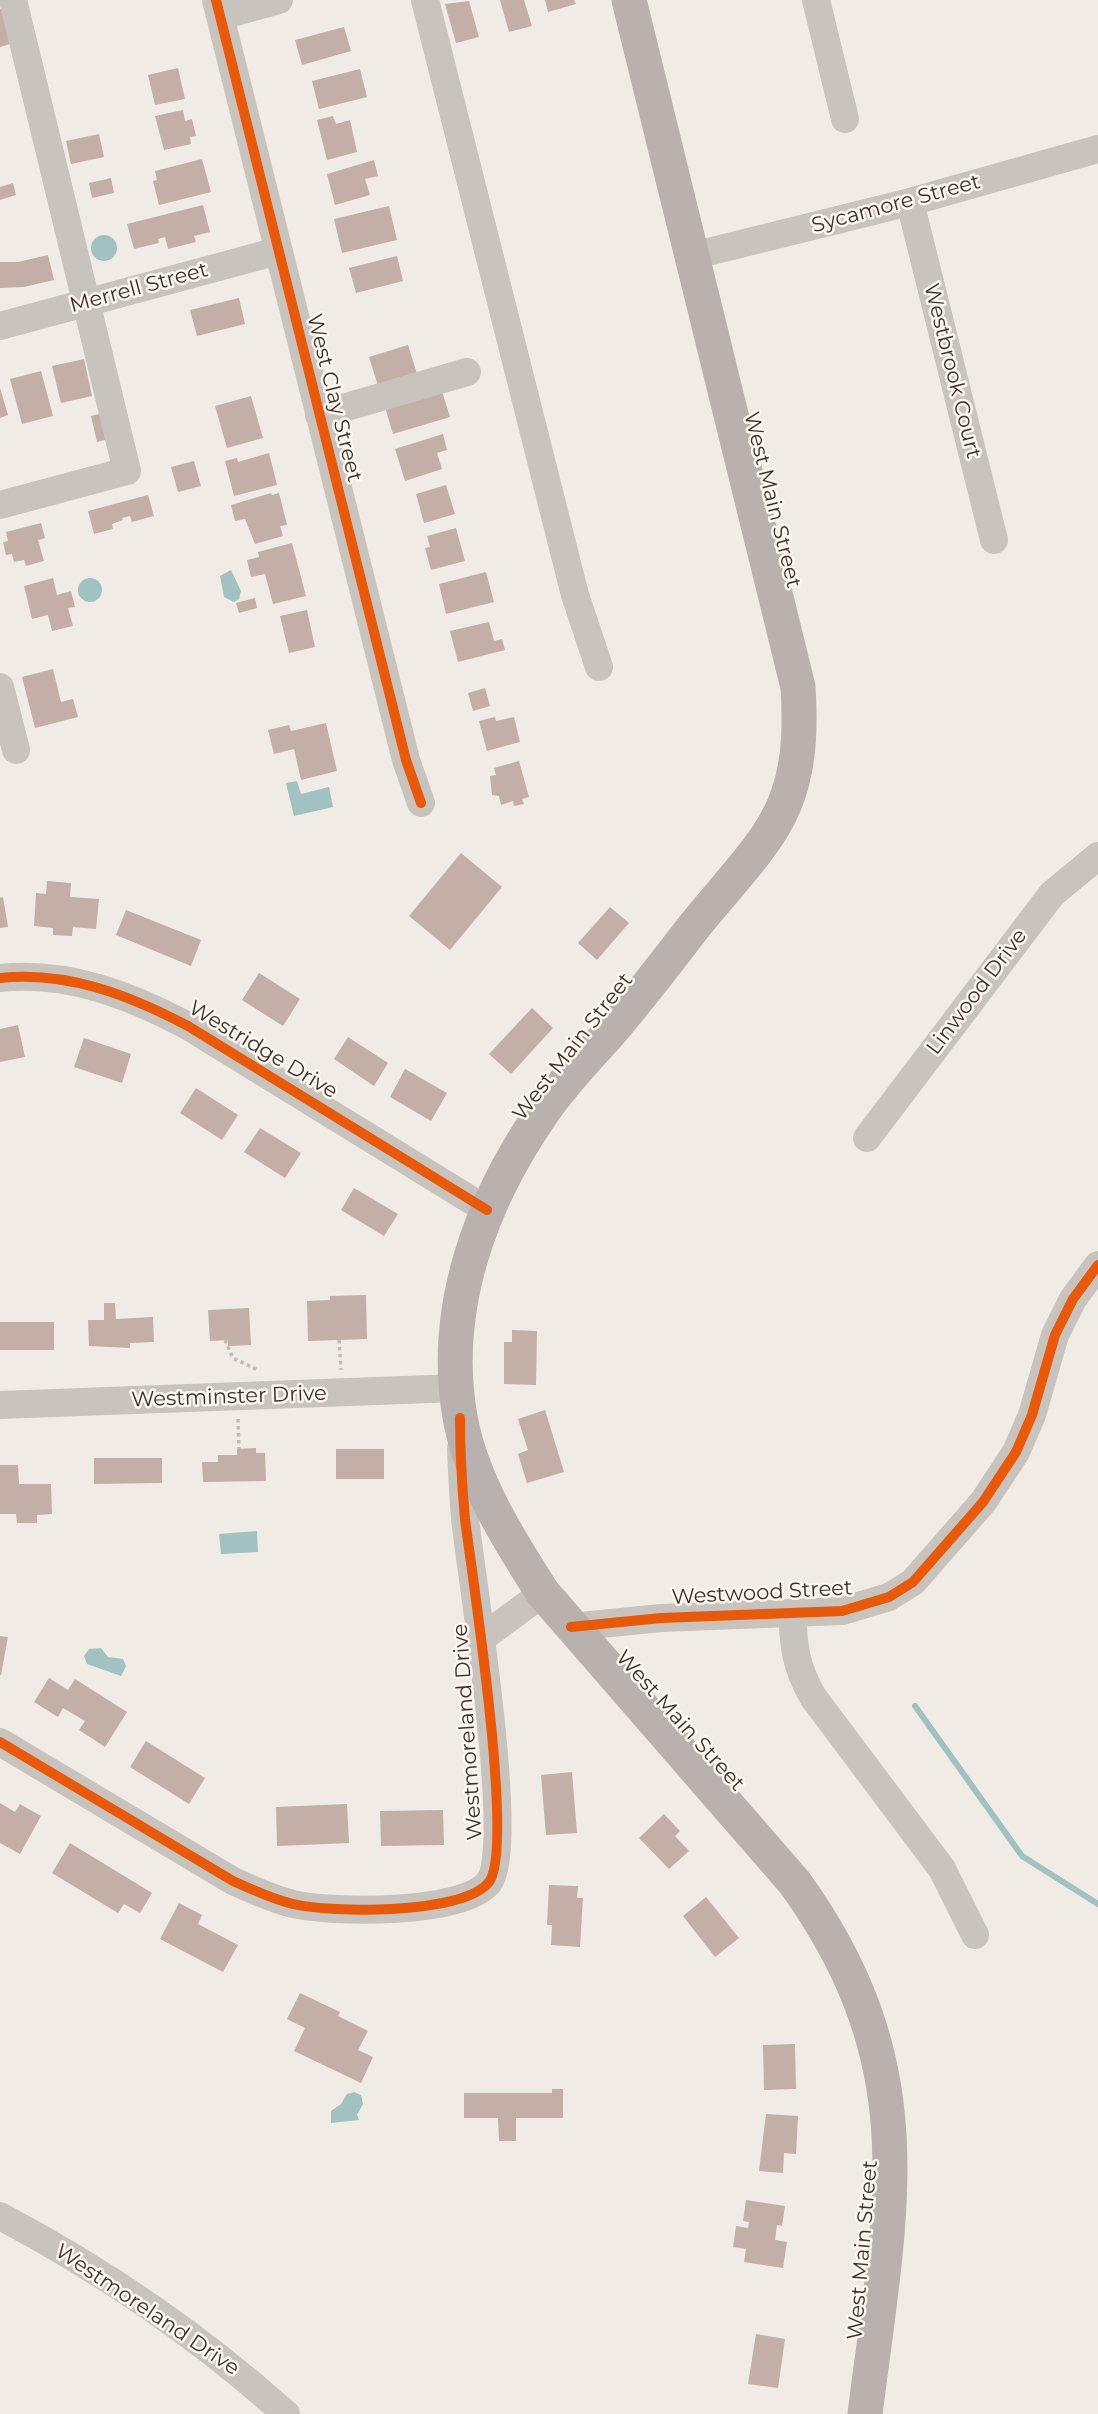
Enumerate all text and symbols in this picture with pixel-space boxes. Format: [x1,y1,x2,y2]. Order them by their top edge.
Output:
street label: Sycamore Street [809,169,983,239]
street label: Merrell Street [67,257,211,319]
street label: Westbrook Court [918,281,986,461]
street label: West Clay Street [301,311,367,485]
street label: West Main Street [738,409,806,591]
street label: Linwood Drive [921,924,1033,1060]
street label: West Main Street [508,968,638,1126]
street label: Westridge Drive [184,996,342,1104]
street label: Westminster Drive [131,1381,327,1413]
street label: Westwood Street [671,1576,853,1610]
street label: Westmoreland Drive [448,1623,488,1841]
street label: West Main Street [610,1646,750,1796]
street label: West Main Street [843,2159,883,2341]
street label: Westmoreland Drive [50,2239,244,2381]

